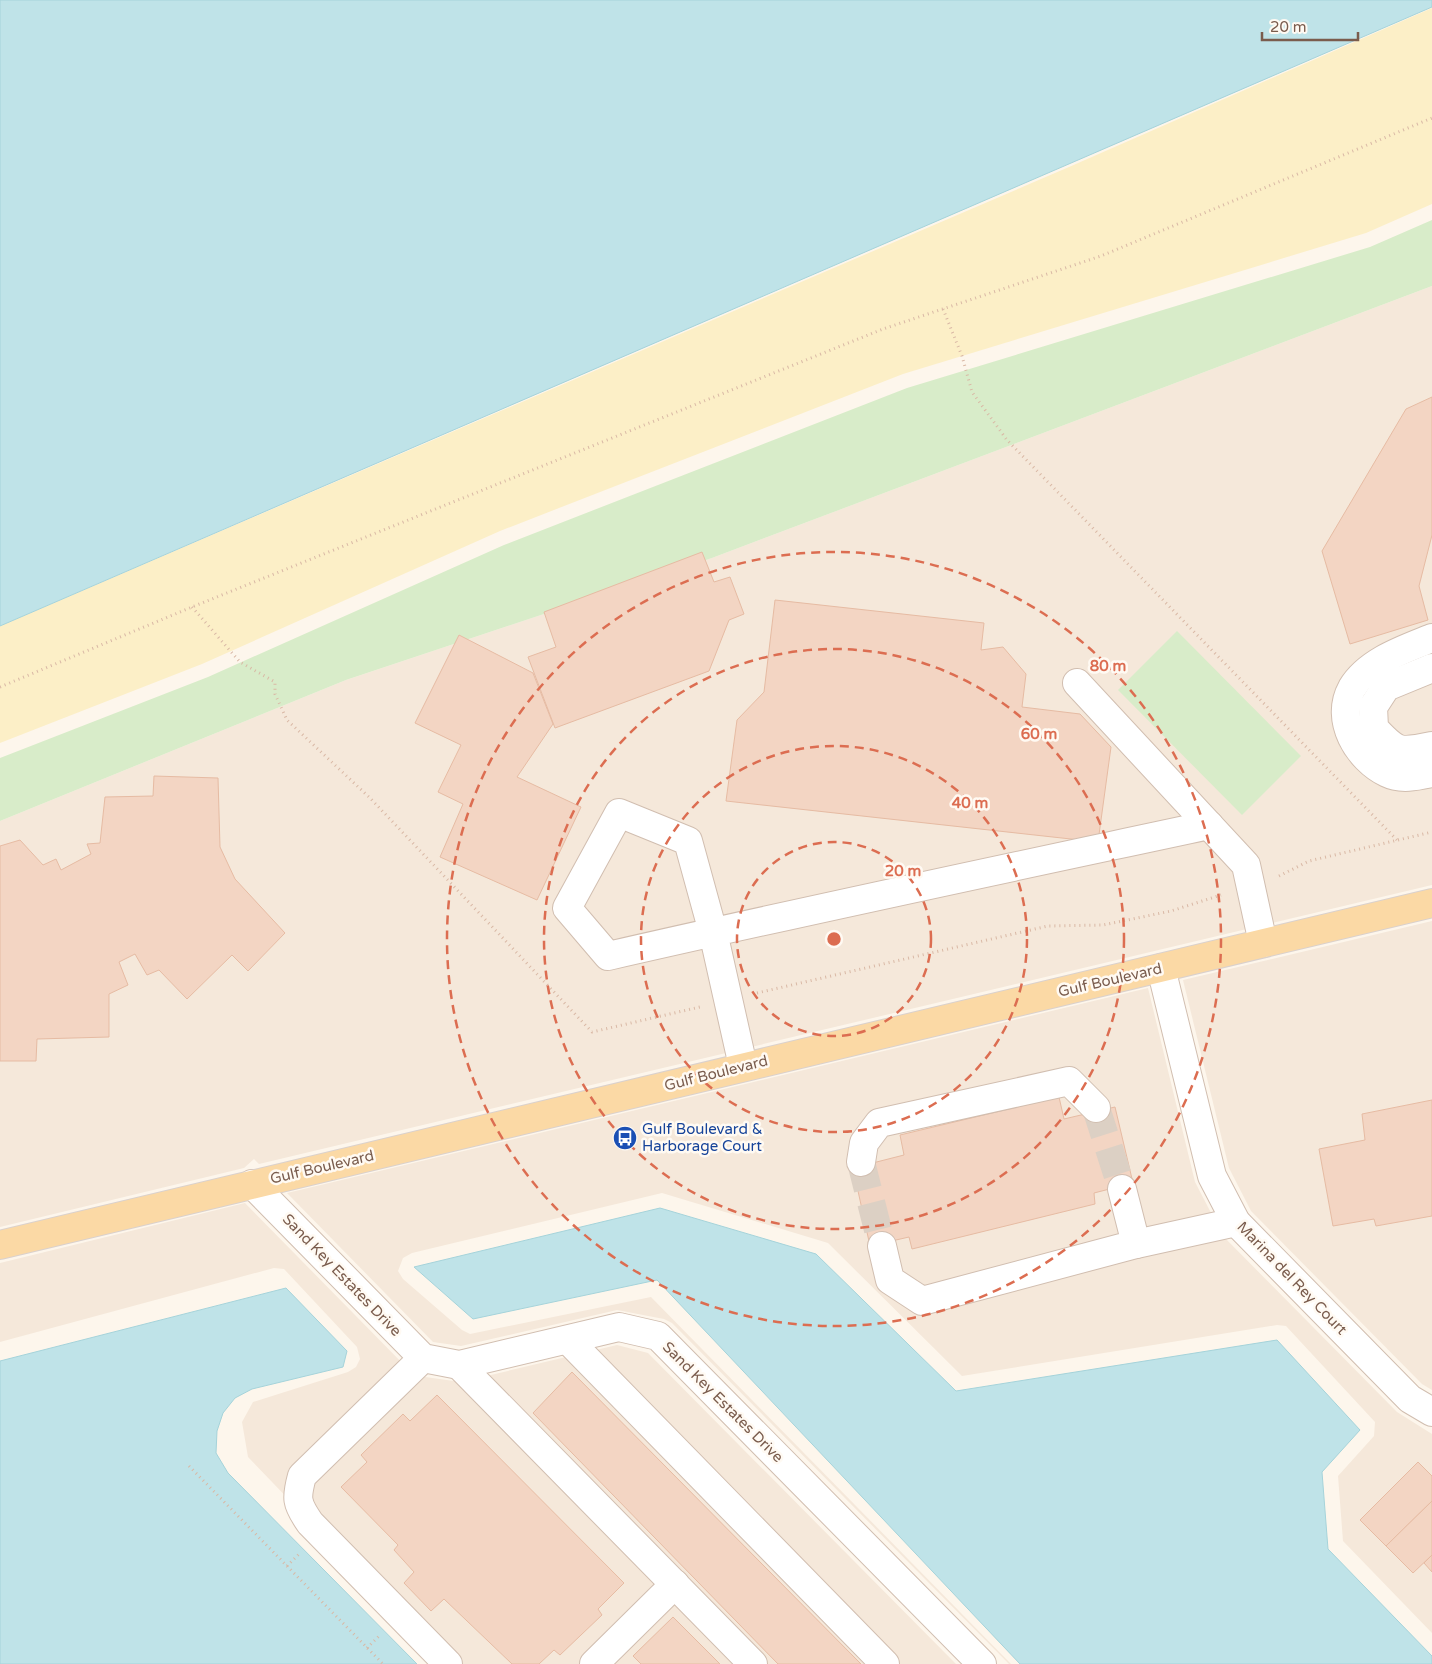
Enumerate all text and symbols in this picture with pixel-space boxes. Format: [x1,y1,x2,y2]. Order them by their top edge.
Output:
scale bar [1262,10,1358,42]
text: 20 m [1270,18,1307,36]
text: 80 m [1090,657,1126,675]
text: 60 m [1021,725,1057,743]
text: 40 m [952,794,988,812]
text: 20 m [885,862,921,880]
centre of rings [825,930,843,948]
street label: Gulf Boulevard [1056,959,1164,1001]
street label: Gulf Boulevard [662,1051,770,1095]
place label: Gulf Boulevard & Harborage Court [642,1120,763,1155]
bus stop icon: Gulf Boulevard & Harborage Court [612,1125,638,1151]
street label: Gulf Boulevard [268,1146,376,1188]
street label: Sand Key Estates Drive [279,1210,405,1340]
street label: Marina del Rey Court [1233,1218,1351,1339]
street label: Sand Key Estates Drive [659,1338,787,1466]

